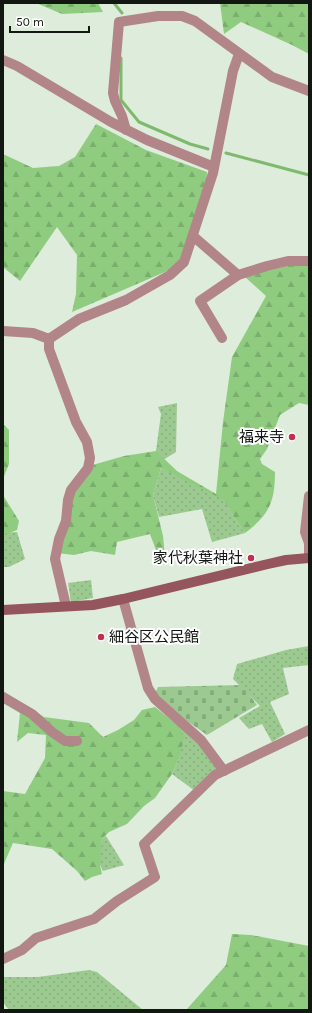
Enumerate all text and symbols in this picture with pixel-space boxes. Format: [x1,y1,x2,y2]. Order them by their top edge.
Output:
scale bar [10,8,89,34]
text: 50 m [16,15,44,29]
place label: 福来寺 [239,428,284,446]
marker: 福来寺 [287,432,297,442]
place label: 家代秋葉神社 [153,549,243,567]
marker: 家代秋葉神社 [246,553,256,563]
place label: 細谷区公民館 [109,628,199,646]
marker: 細谷区公民館 [96,632,106,642]

